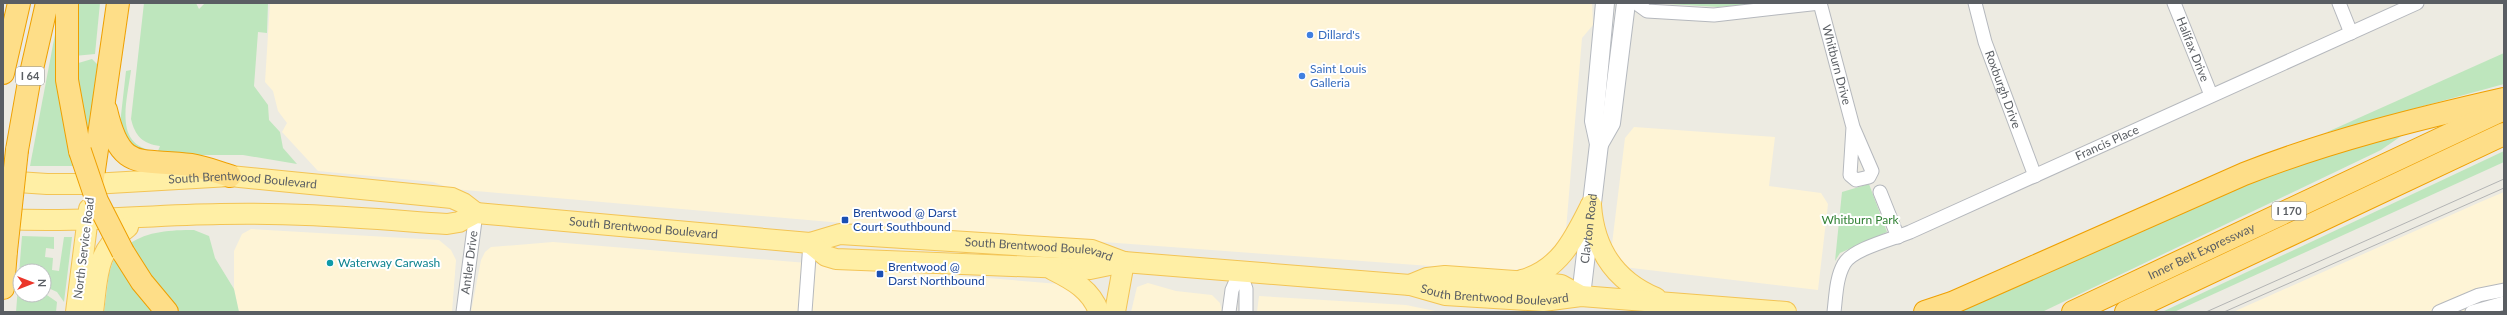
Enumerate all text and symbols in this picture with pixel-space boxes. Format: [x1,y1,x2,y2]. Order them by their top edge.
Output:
street label: Halifax Drive [2173,15,2213,84]
street label: Whitburn Drive [1819,23,1855,107]
place label: Dillard's [1318,27,1360,42]
marker: Dillard's [1305,30,1315,40]
street label: Roxburgh Drive [1982,48,2025,130]
place label: Saint Louis Galleria [1310,61,1367,90]
road number: I 64 [16,67,44,85]
marker: Saint Louis Galleria [1297,71,1307,81]
street label: Francis Place [2073,122,2141,163]
street label: South Brentwood Boulevard [168,168,318,192]
street label: Clayton Road [1577,193,1600,264]
street label: North Service Road [70,196,97,300]
road number: I 170 [2272,202,2306,220]
place label: Brentwood @ Darst Court Southbound [853,205,957,234]
park label: Whitburn Park [1821,212,1900,227]
street label: South Brentwood Boulevard [569,213,718,242]
marker: Brentwood @ Darst Court Southbound [840,215,850,225]
street label: Inner Belt Expressway [2145,219,2258,283]
street label: Antler Drive [457,230,481,295]
street label: South Brentwood Boulevard [964,234,1115,264]
place label: Waterway Carwash [338,255,440,270]
marker: Waterway Carwash [325,258,335,268]
place label: Brentwood @ Darst Northbound [888,259,985,288]
north arrow [12,263,52,303]
marker: Brentwood @ Darst Northbound [875,269,885,279]
text: N [36,279,49,287]
street label: South Brentwood Boulevard [1419,280,1570,308]

